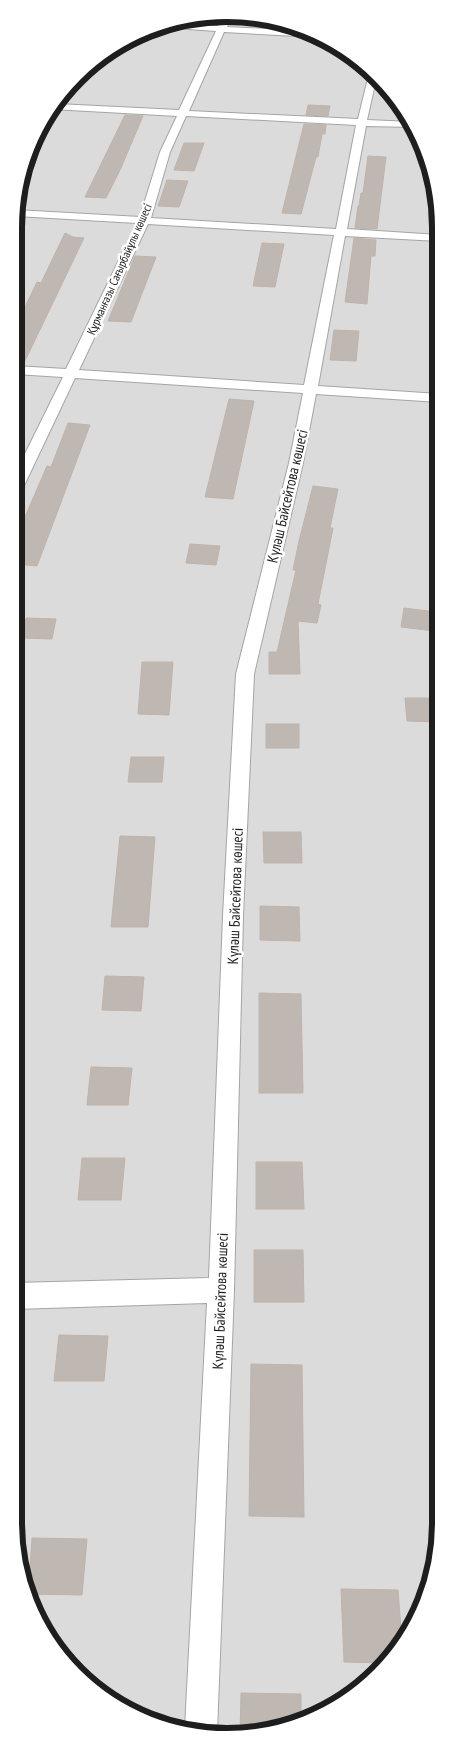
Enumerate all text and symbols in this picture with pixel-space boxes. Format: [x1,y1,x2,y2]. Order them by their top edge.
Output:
street label: Құрманғазы Сағырбайұлы көшесі [83,201,155,337]
street label: Күләш Байсейтова көшесі [262,427,312,565]
street label: Күләш Байсейтова көшесі [223,827,247,965]
street label: Күләш Байсейтова көшесі [208,1232,232,1370]

